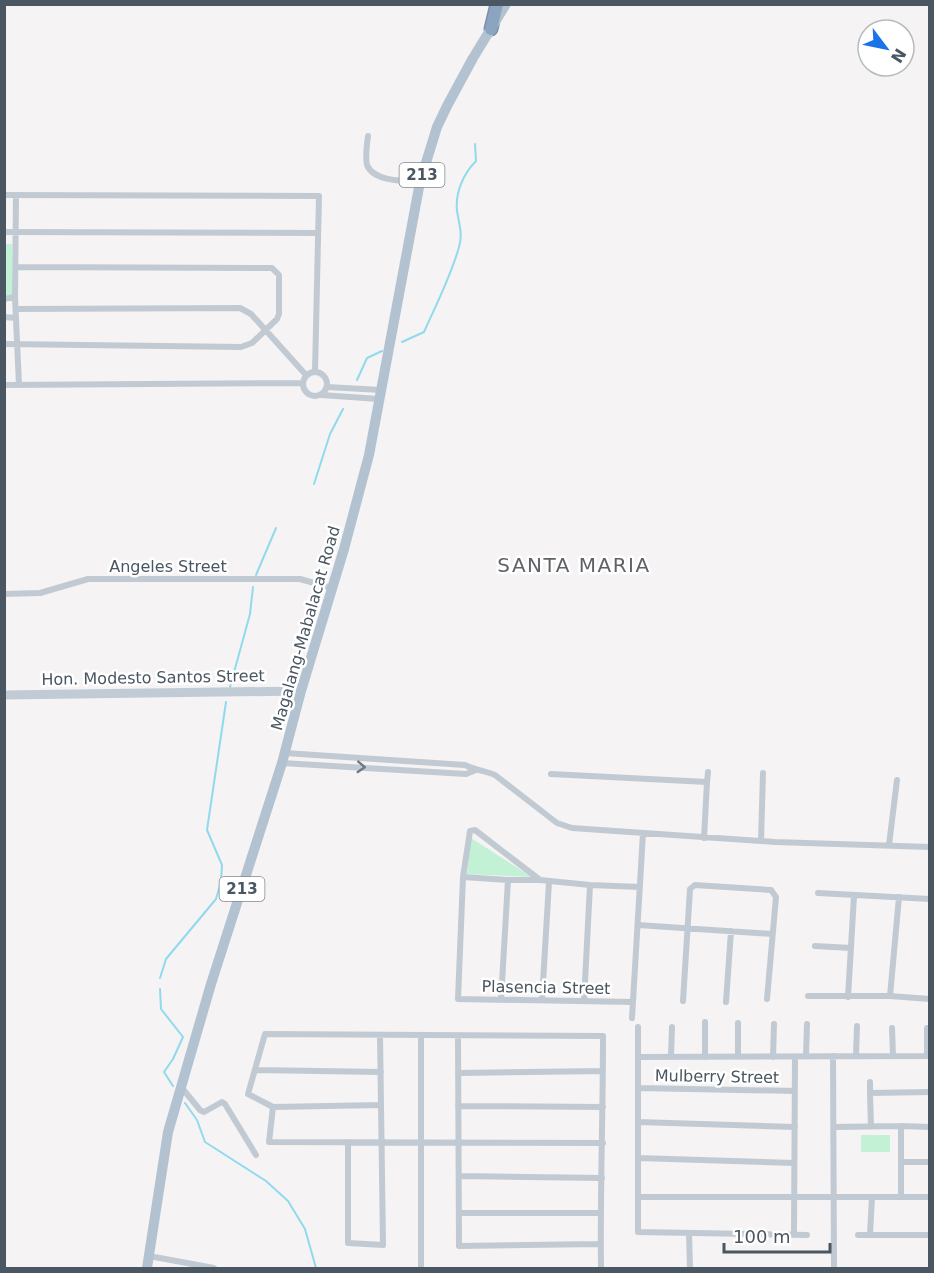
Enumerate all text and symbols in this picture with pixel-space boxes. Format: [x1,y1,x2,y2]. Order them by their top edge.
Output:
north arrow [856,18,916,78]
text: N [887,45,910,66]
road number: 213 [400,163,444,187]
street label: Magalang-Mabalacat Road [267,524,344,733]
district label: SANTA MARIA [497,553,651,577]
street label: Angeles Street [109,557,227,576]
street label: Hon. Modesto Santos Street [41,666,265,689]
one-way arrow [357,761,366,774]
road number: 213 [220,877,264,901]
street label: Plasencia Street [481,977,611,998]
street label: Mulberry Street [655,1066,779,1087]
scale bar [724,1216,830,1254]
text: 100 m [733,1226,791,1247]

